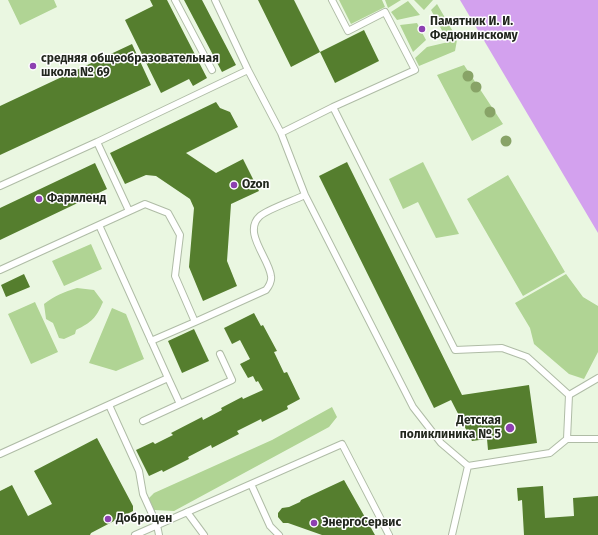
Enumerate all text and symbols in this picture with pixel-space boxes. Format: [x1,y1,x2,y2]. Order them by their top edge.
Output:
place label: Памятник И. И. Федюнинскому [430,15,518,43]
marker: Памятник И. И. Федюнинскому [417,24,427,34]
place label: средняя общеобразовательная школа № 69 [41,52,219,80]
marker: средняя общеобразовательная школа № 69 [28,61,38,71]
place label: Ozon [242,178,270,192]
marker: Ozon [229,180,239,190]
place label: Фармленд [47,192,106,206]
marker: Фармленд [34,194,44,204]
place label: Детская поликлиника № 5 [400,414,501,442]
marker: Детская поликлиника № 5 [504,422,516,434]
place label: Доброцен [116,512,172,526]
marker: Доброцен [103,514,113,524]
place label: ЭнергоСервис [322,516,401,530]
marker: ЭнергоСервис [309,518,319,528]

